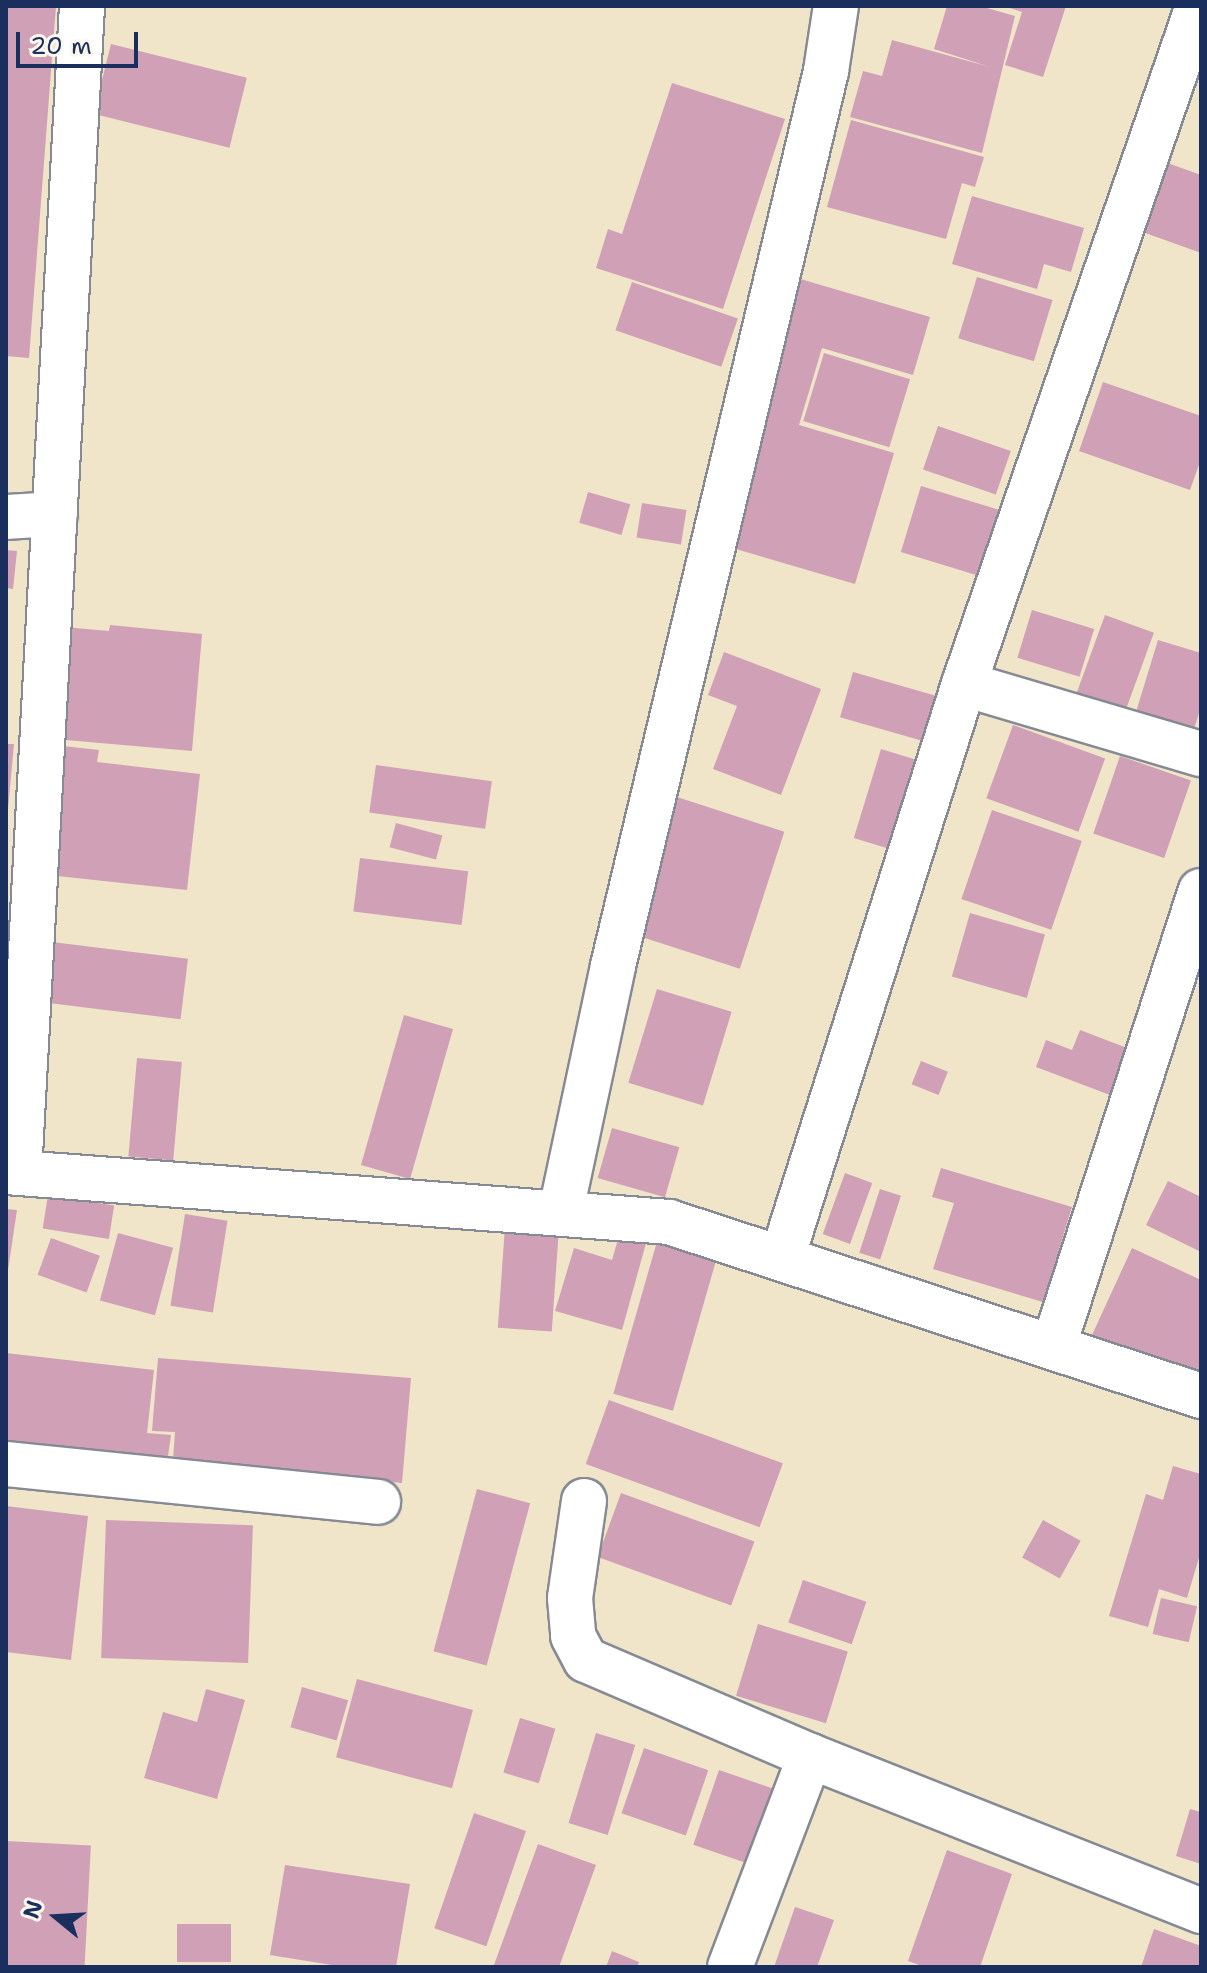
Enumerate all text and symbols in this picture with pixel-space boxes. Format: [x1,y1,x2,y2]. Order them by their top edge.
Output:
scale bar [20,16,142,66]
text: 20 m [30,30,92,62]
north arrow [16,1877,96,1957]
text: N [16,1897,49,1922]

